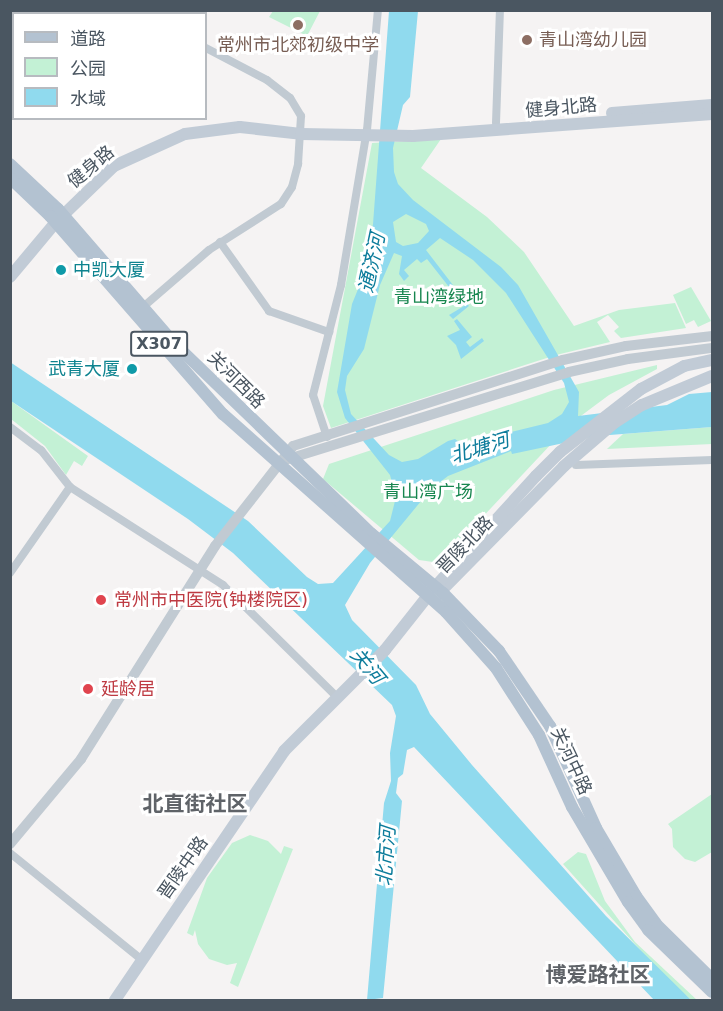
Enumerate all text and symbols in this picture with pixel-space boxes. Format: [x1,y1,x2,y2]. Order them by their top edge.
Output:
legend [12,12,207,120]
marker: 常州市北郊初级中学 [291,18,305,32]
text: 道路 [70,28,106,49]
place label: 青山湾幼儿园 [539,29,647,51]
marker: 青山湾幼儿园 [520,33,534,47]
place label: 常州市北郊初级中学 [217,34,379,56]
text: 公园 [70,58,106,79]
text: 水域 [70,88,106,109]
street label: 健身北路 [524,94,598,122]
street label: 健身路 [63,141,119,193]
water label: 通济河 [354,231,390,295]
place label: 中凯大厦 [73,259,145,281]
marker: 中凯大厦 [54,263,68,277]
park label: 青山湾绿地 [394,286,484,308]
road number: X307 [129,331,189,357]
street label: 关河西路 [203,347,269,413]
place label: 武青大厦 [48,358,120,380]
marker: 武青大厦 [125,362,139,376]
water label: 北塘河 [448,428,512,468]
park label: 青山湾广场 [383,481,473,503]
street label: 晋陵北路 [432,512,498,578]
place label: 常州市中医院(钟楼院区) [114,589,308,611]
marker: 常州市中医院(钟楼院区) [92,591,110,609]
water label: 关河 [345,643,389,689]
place label: 延龄居 [101,678,155,700]
marker: 延龄居 [79,680,97,698]
street label: 关河中路 [546,724,596,798]
district label: 北直街社区 [143,791,247,817]
water label: 北市河 [372,825,400,887]
street label: 晋陵中路 [154,832,212,904]
district label: 博爱路社区 [546,962,650,988]

